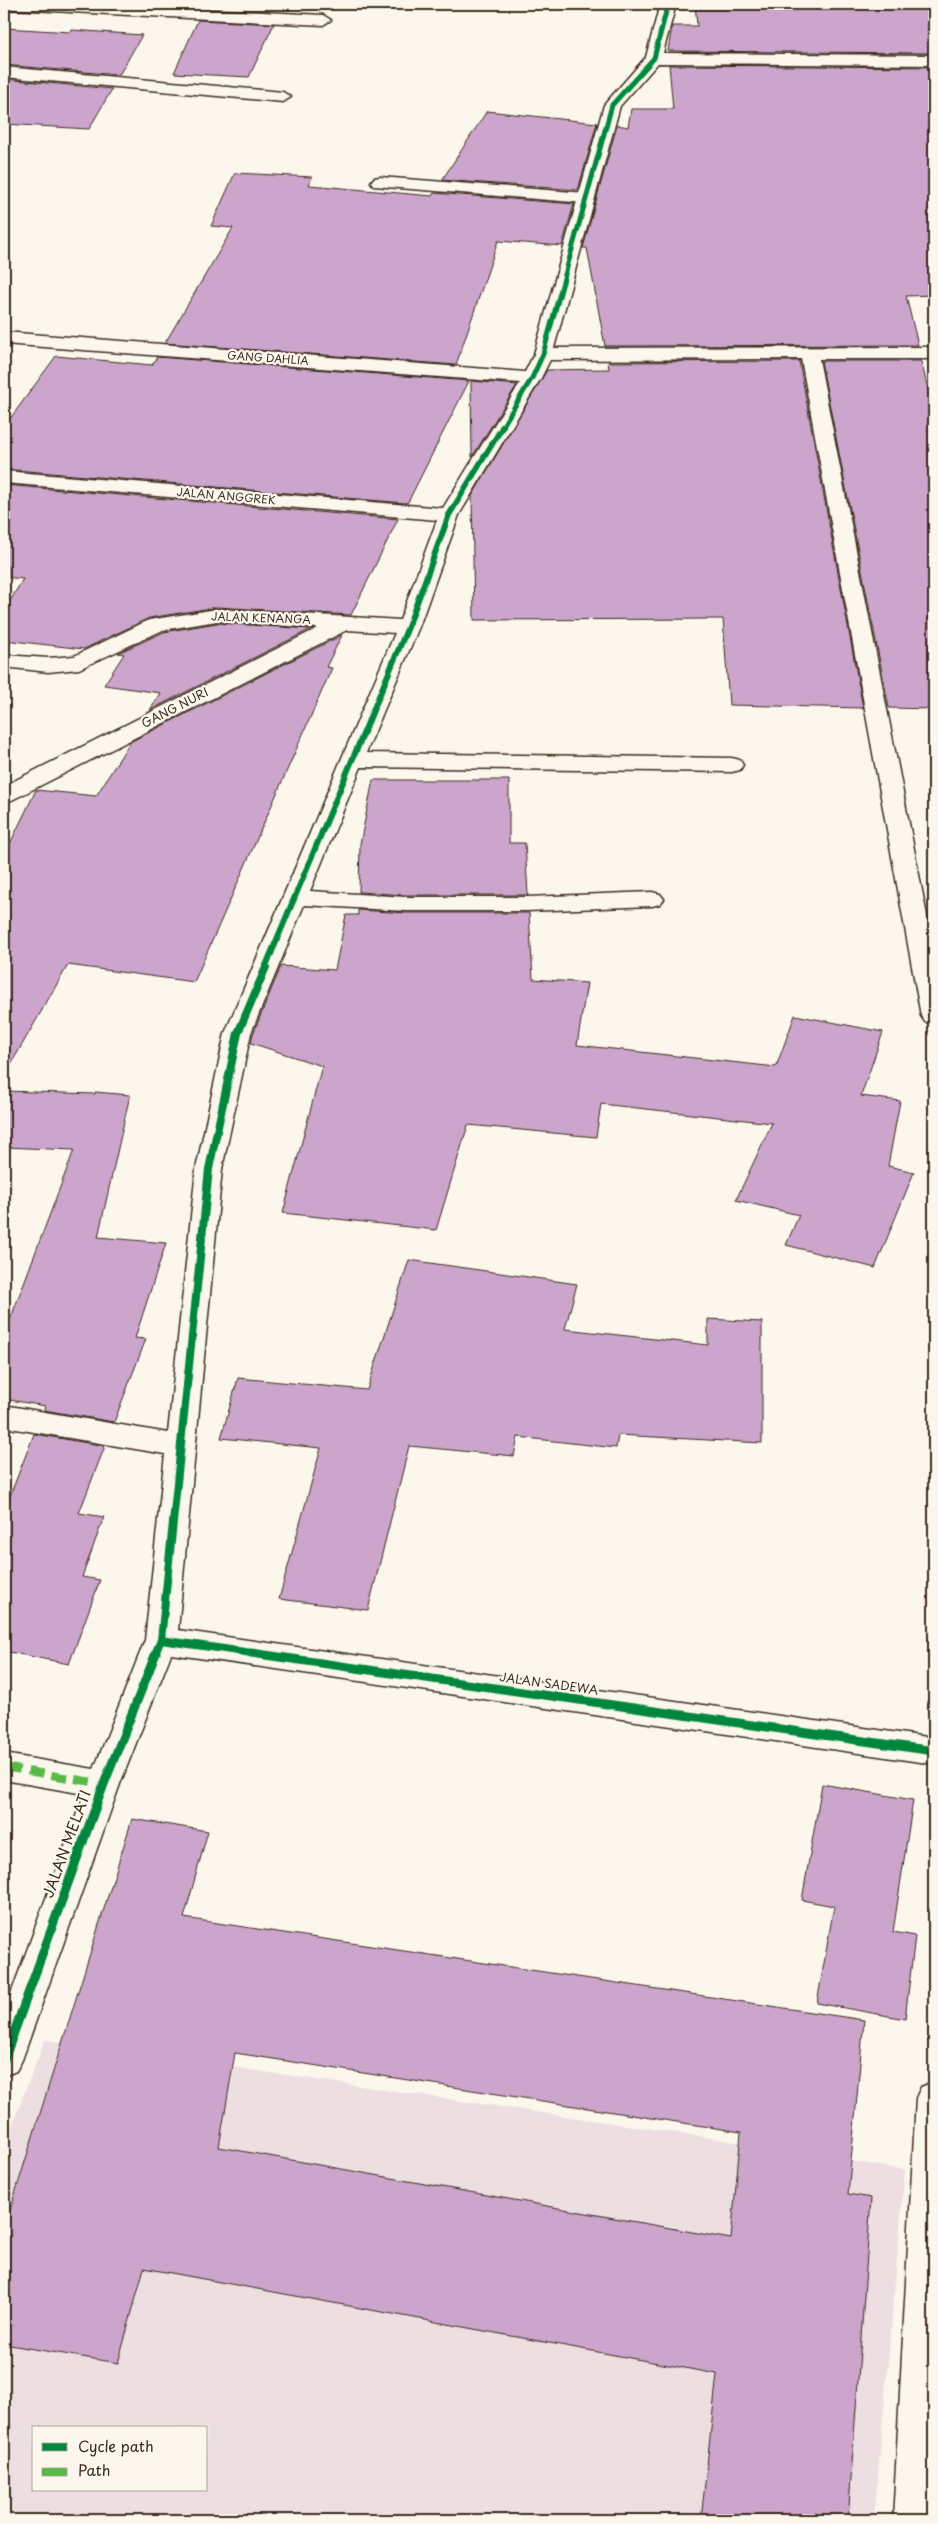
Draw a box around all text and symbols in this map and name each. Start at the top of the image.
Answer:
street label: GANG DAHLIA [227,346,309,369]
street label: JALAN ANGGREK [176,483,277,508]
street label: JALAN KENANGA [211,607,312,628]
street label: GANG NURI [138,682,211,732]
street label: JALAN SADEWA [499,1667,600,1699]
street label: JALAN MELATI [35,1786,96,1901]
legend [32,2426,208,2492]
text: Cycle path [78,2434,154,2457]
text: Path [78,2458,110,2481]

